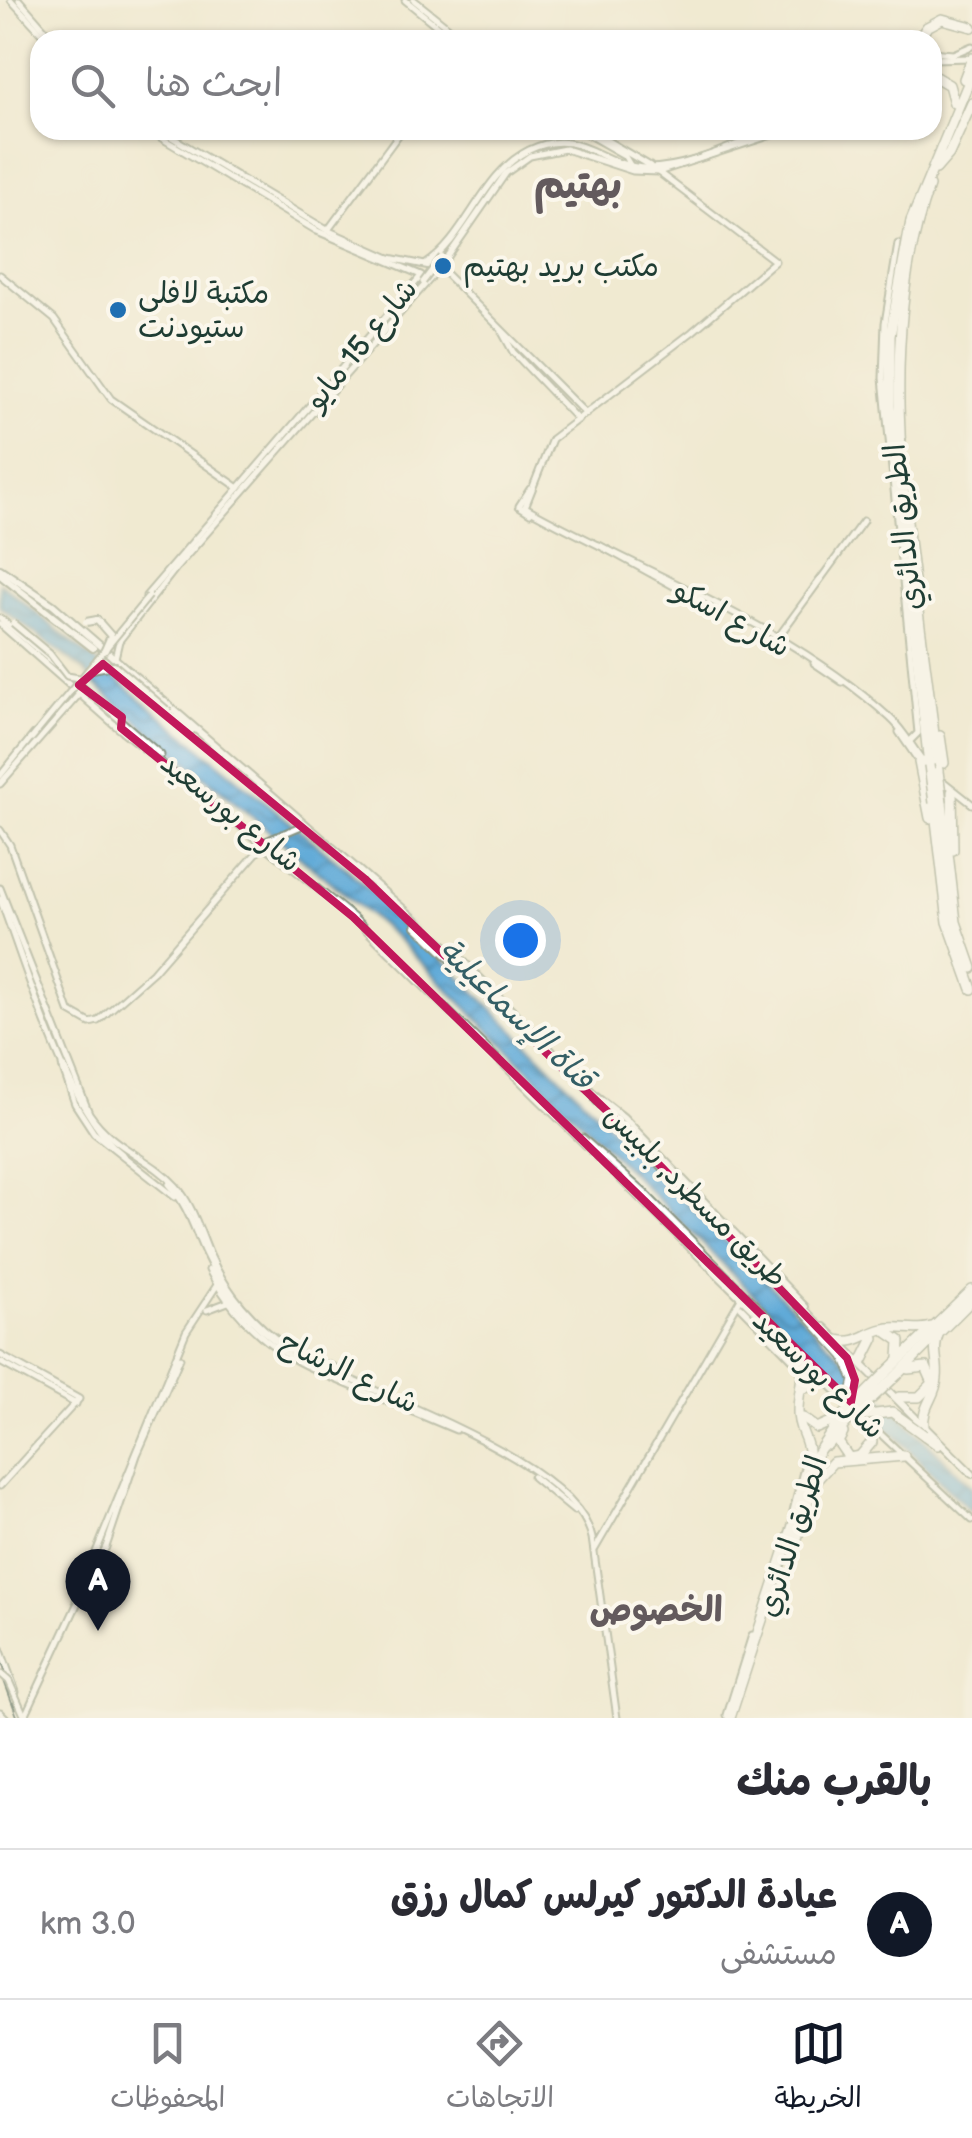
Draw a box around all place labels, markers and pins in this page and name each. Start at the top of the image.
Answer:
place label: مكتب بريد بهتيم [463,249,659,288]
marker: مكتب بريد بهتيم [432,255,454,277]
place label: مكتبة لافلى ستيودنت [138,276,269,346]
marker: مكتبة لافلى ستيودنت [107,299,129,321]
pin: A [66,1548,130,1631]

